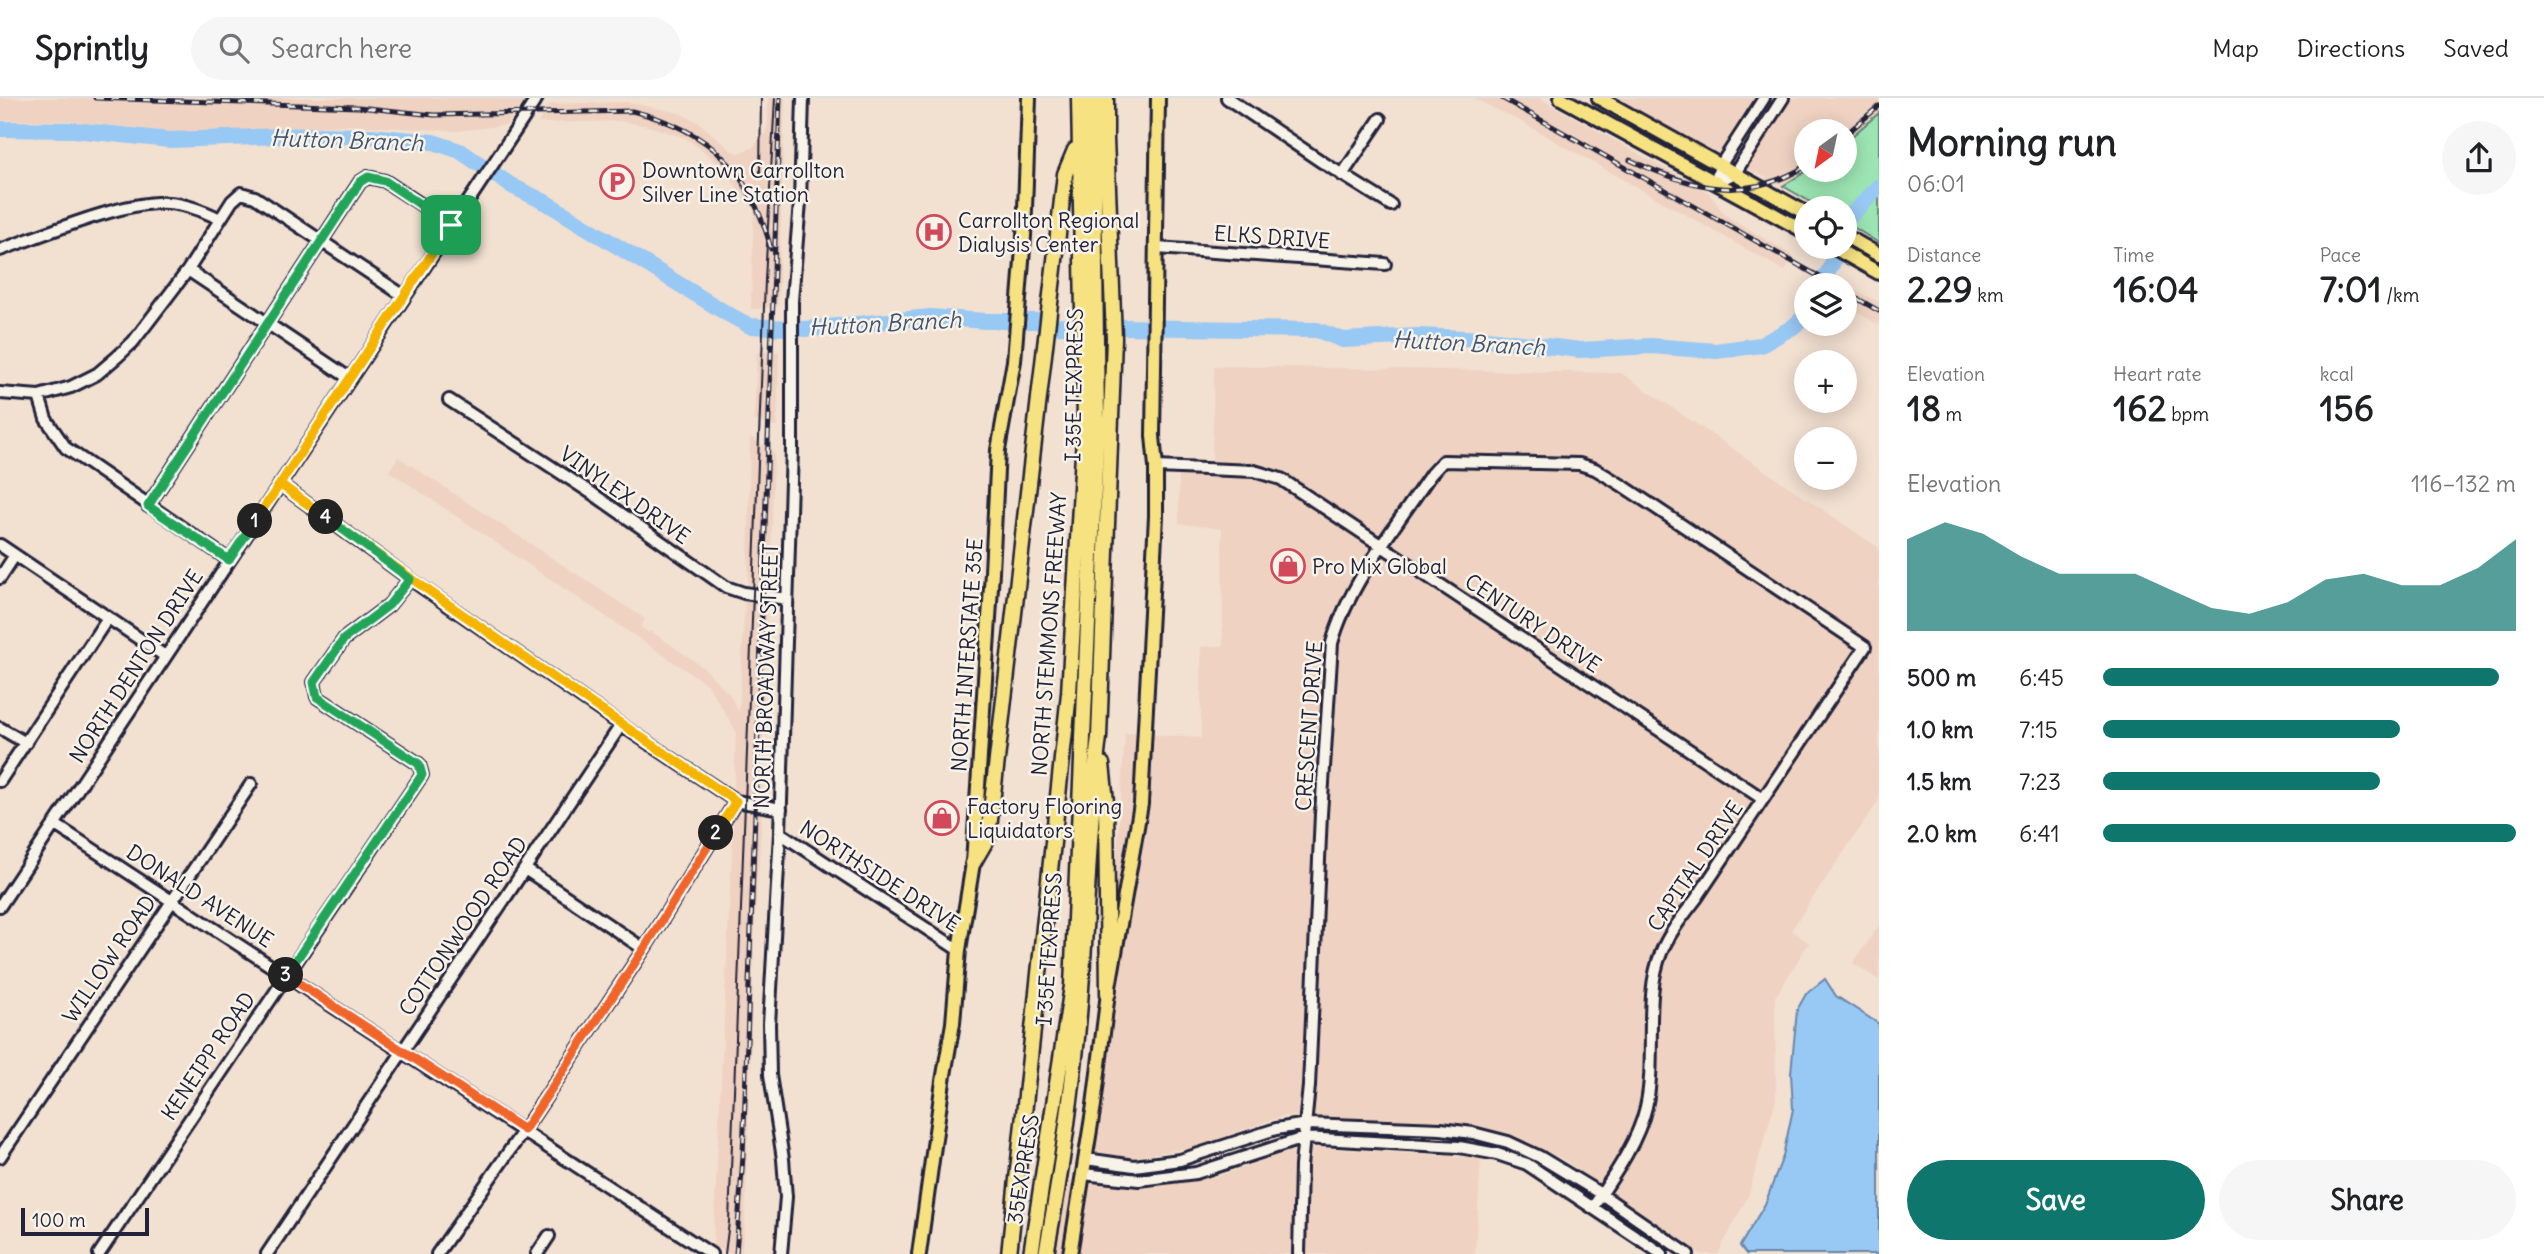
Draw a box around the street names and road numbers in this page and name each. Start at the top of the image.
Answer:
street label: ELKS DRIVE [1213,219,1331,255]
street label: I 35E TEXPRESS [1059,308,1089,462]
street label: VINYLEX DRIVE [555,440,695,550]
street label: NORTH STEMMONS FREEWAY [1026,491,1072,777]
street label: NORTH INTERSTATE 35E [945,537,989,773]
street label: NORTH BROADWAY STREET [748,543,784,809]
street label: NORTH DENTON DRIVE [63,564,209,768]
street label: CENTURY DRIVE [1460,567,1606,679]
street label: CRESCENT DRIVE [1290,640,1328,812]
street label: CAPITAL DRIVE [1641,796,1749,936]
street label: NORTHSIDE DRIVE [795,814,965,938]
street label: COTTONWOOD ROAD [393,831,533,1021]
street label: DONALD AVENUE [121,838,279,954]
street label: I 35E TEXPRESS [1030,871,1068,1027]
street label: WILLOW ROAD [56,890,162,1028]
street label: KENEIPP ROAD [155,987,261,1125]
street label: 35EXPRESS [1001,1112,1045,1226]

